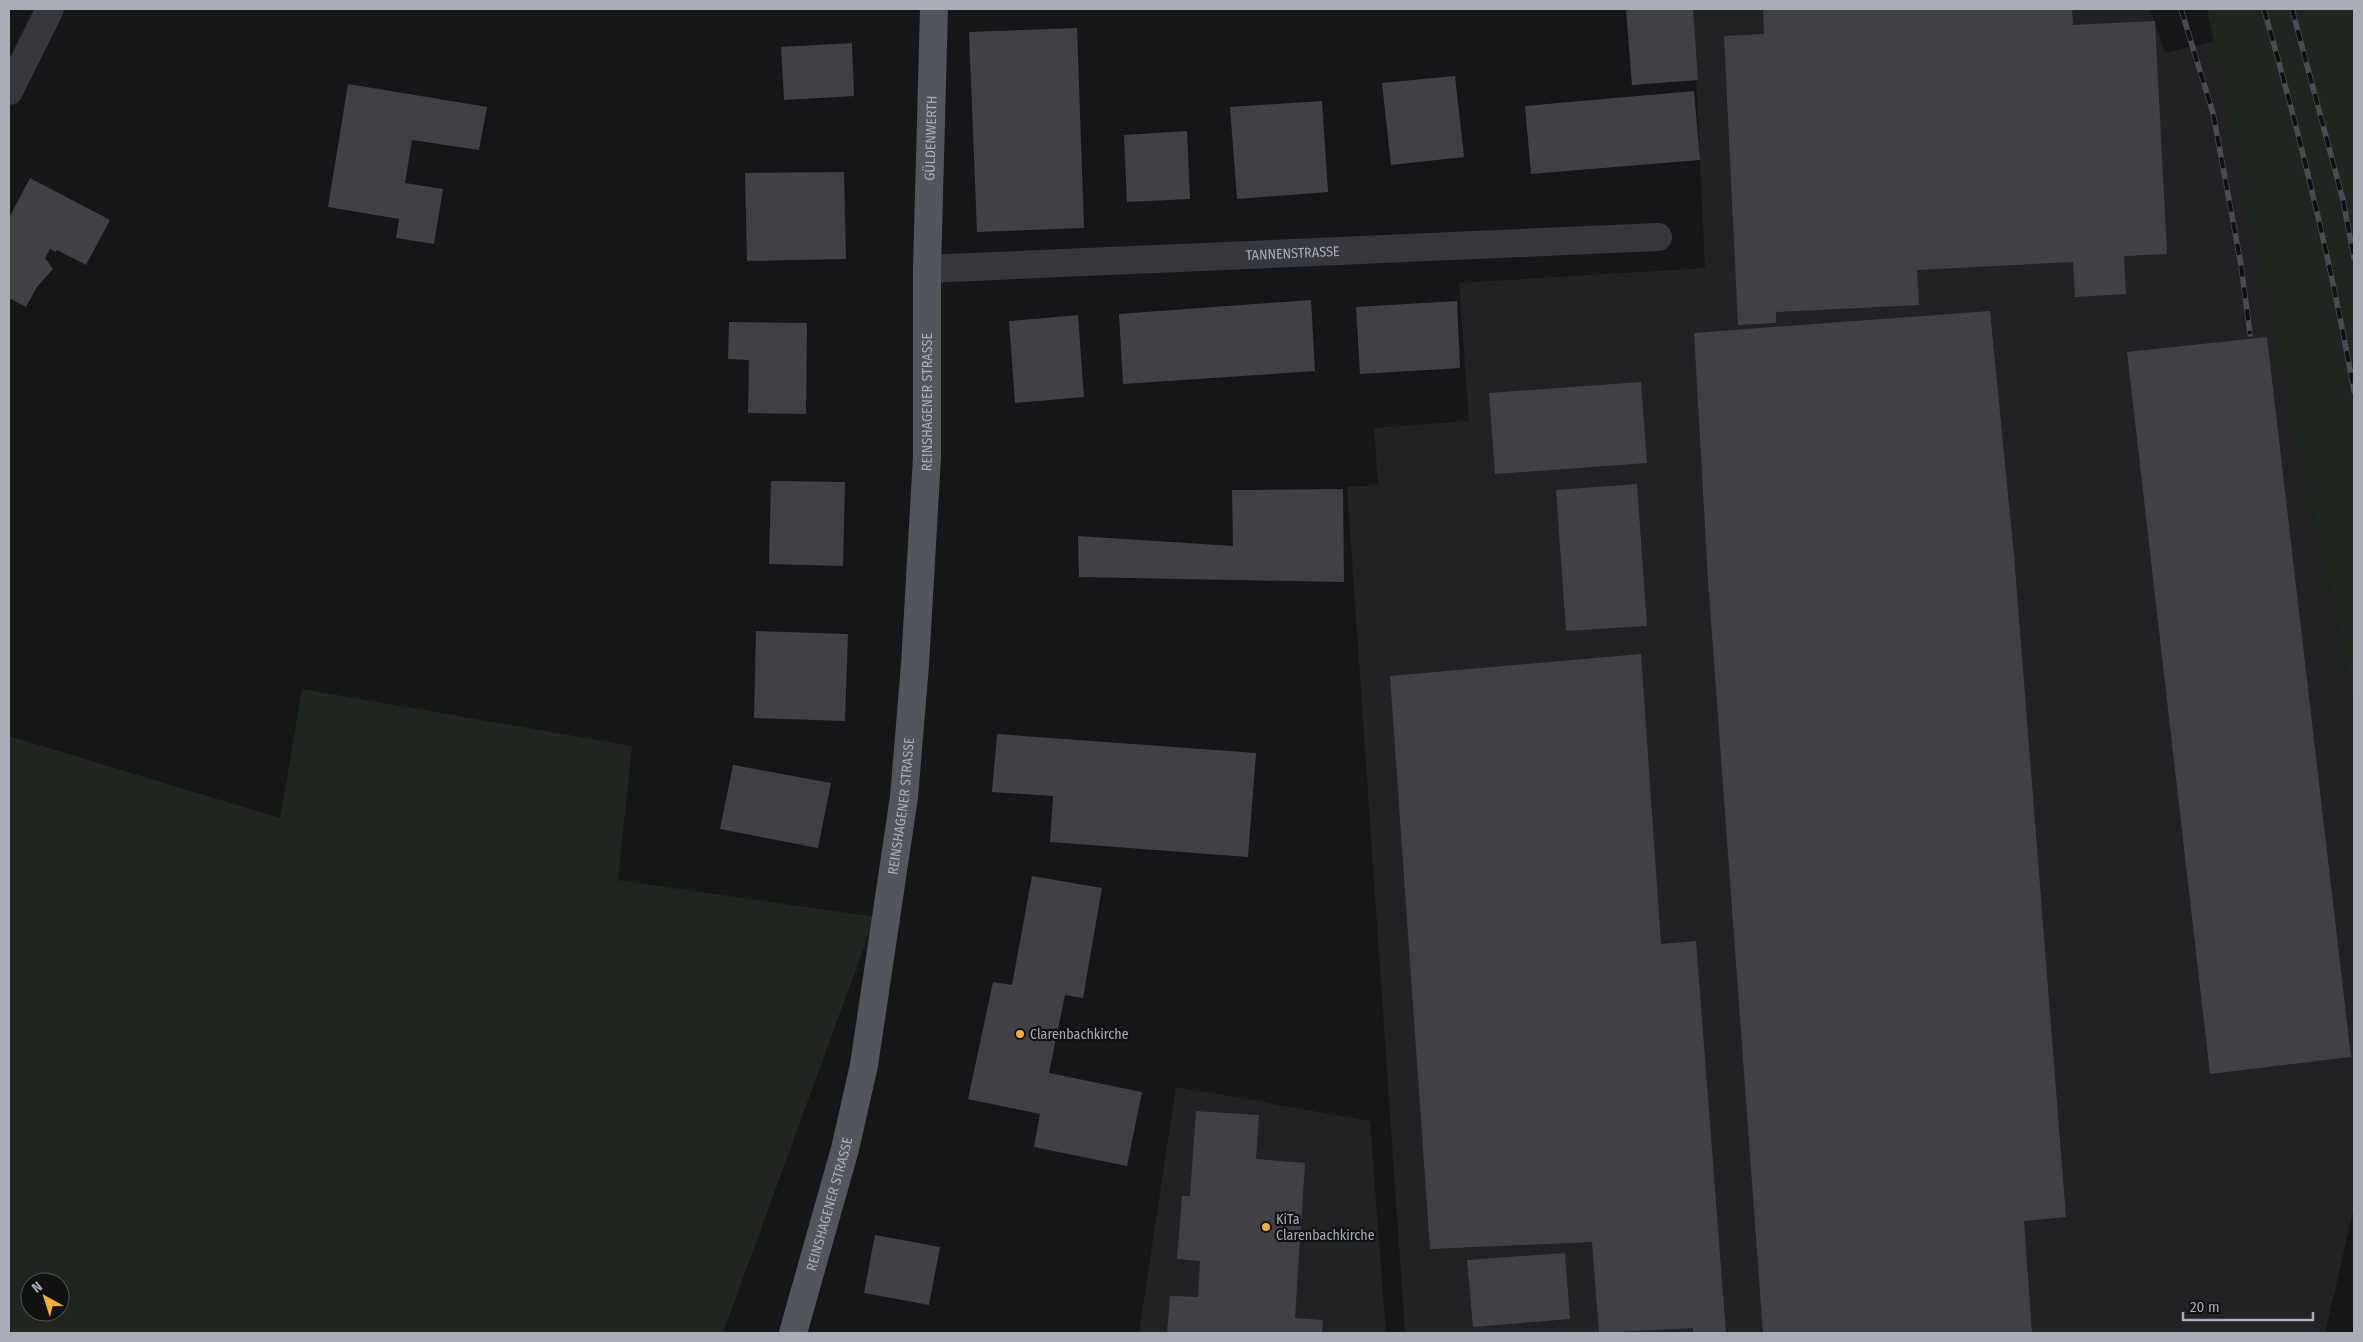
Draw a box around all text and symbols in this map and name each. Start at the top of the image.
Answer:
street label: GÜLDENWERTH [921,95,941,181]
street label: TANNENSTRASSE [1245,243,1340,264]
street label: REINSHAGENER STRASSE [918,333,936,472]
street label: REINSHAGENER STRASSE [885,736,918,876]
place label: Clarenbachkirche [1030,1026,1129,1043]
marker: Clarenbachkirche [1014,1028,1026,1040]
street label: REINSHAGENER STRASSE [803,1135,856,1273]
place label: KiTa Clarenbachkirche [1276,1211,1375,1244]
marker: KiTa Clarenbachkirche [1260,1221,1272,1233]
north arrow [20,1272,70,1322]
text: N [29,1278,46,1297]
scale bar [2183,1290,2313,1322]
text: 20 m [2190,1298,2220,1316]

